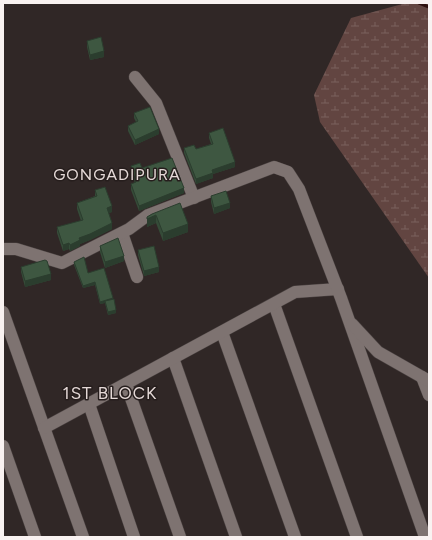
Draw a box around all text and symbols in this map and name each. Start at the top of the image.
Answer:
district label: GONGADIPURA [53,165,181,184]
district label: 1ST BLOCK [63,383,157,403]

